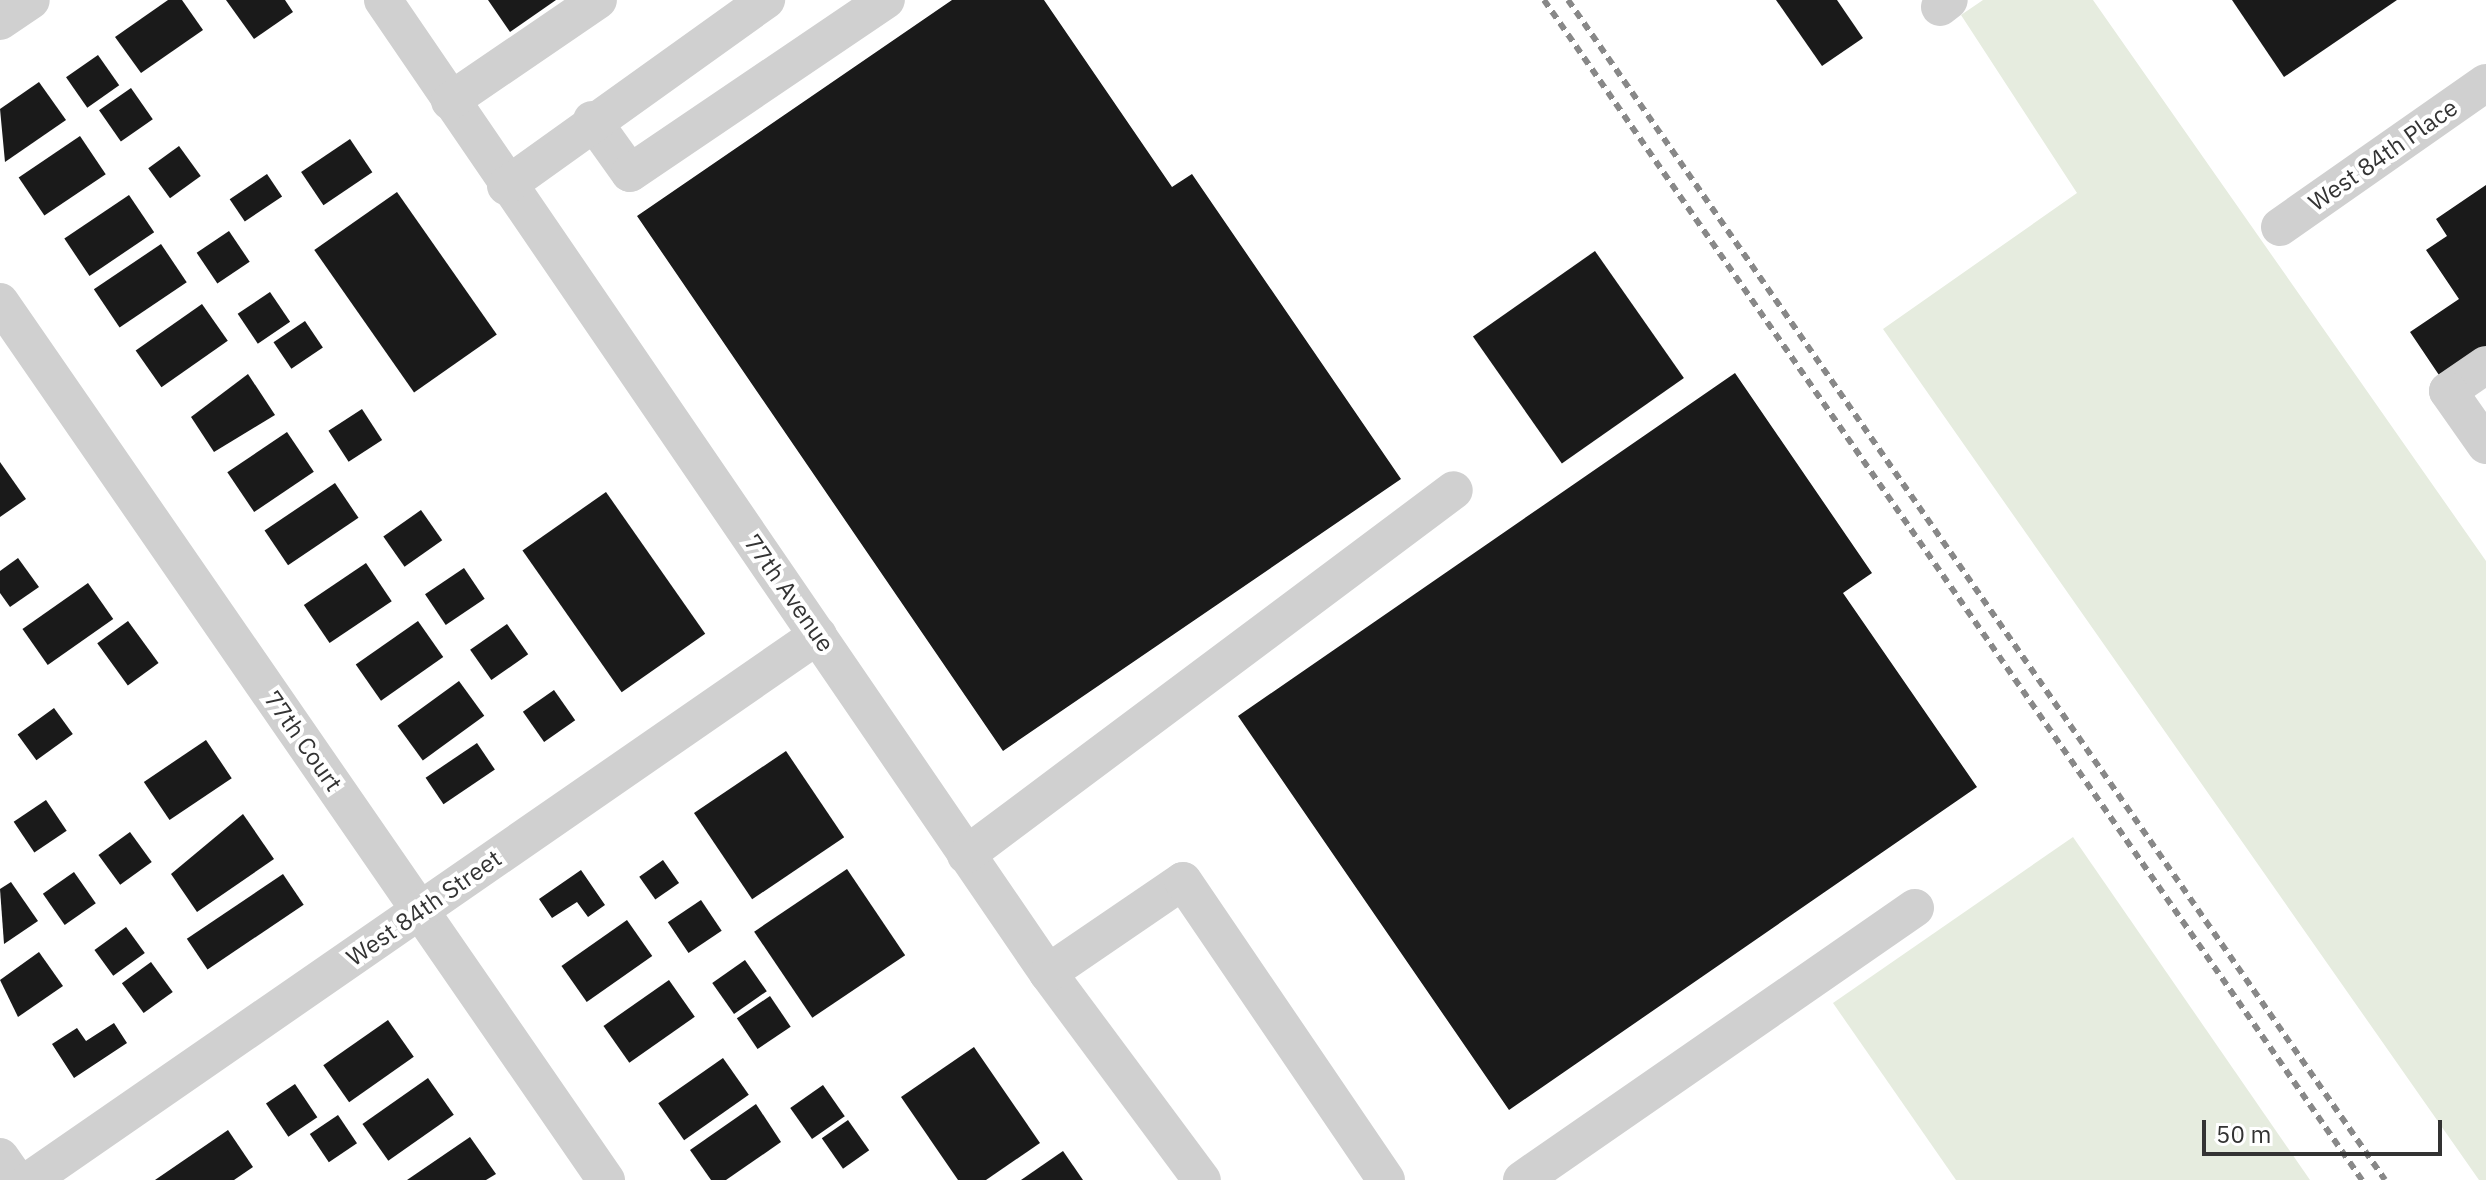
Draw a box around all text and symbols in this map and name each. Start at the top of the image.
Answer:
street label: West 84th Place [2303,93,2463,217]
street label: 77th Avenue [738,529,840,657]
street label: 77th Court [258,685,348,797]
street label: West 84th Street [341,844,507,972]
scale bar [2206,1104,2446,1154]
text: 50 m [2216,1118,2271,1150]

